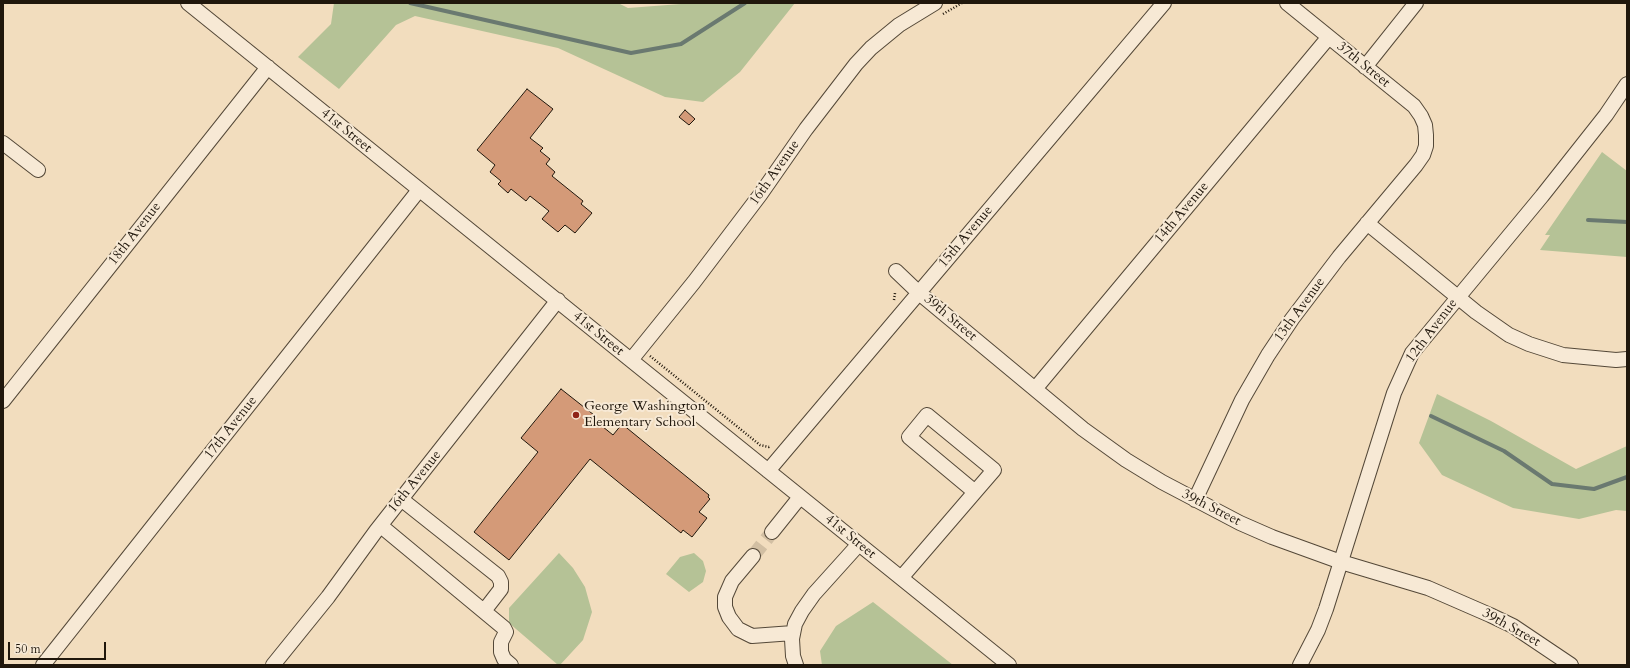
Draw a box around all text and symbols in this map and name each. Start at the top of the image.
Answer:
street label: 37th Street [1333,38,1393,92]
street label: 41st Street [317,105,375,157]
street label: 16th Avenue [746,137,804,209]
street label: 14th Avenue [1151,179,1213,247]
street label: 18th Avenue [105,199,165,269]
street label: 15th Avenue [935,203,997,271]
street label: 13th Avenue [1271,274,1329,346]
street label: 39th Street [920,291,980,345]
street label: 12th Avenue [1403,296,1461,366]
street label: 41st Street [569,308,627,360]
street label: 17th Avenue [201,393,261,463]
place label: George Washington Elementary School [584,399,706,432]
marker: George Washington Elementary School [571,410,581,420]
street label: 16th Avenue [385,447,445,517]
street label: 39th Street [1179,486,1243,530]
street label: 41st Street [821,511,879,563]
street label: 39th Street [1479,605,1543,651]
scale bar [10,634,108,660]
text: 50 m [15,641,41,657]

